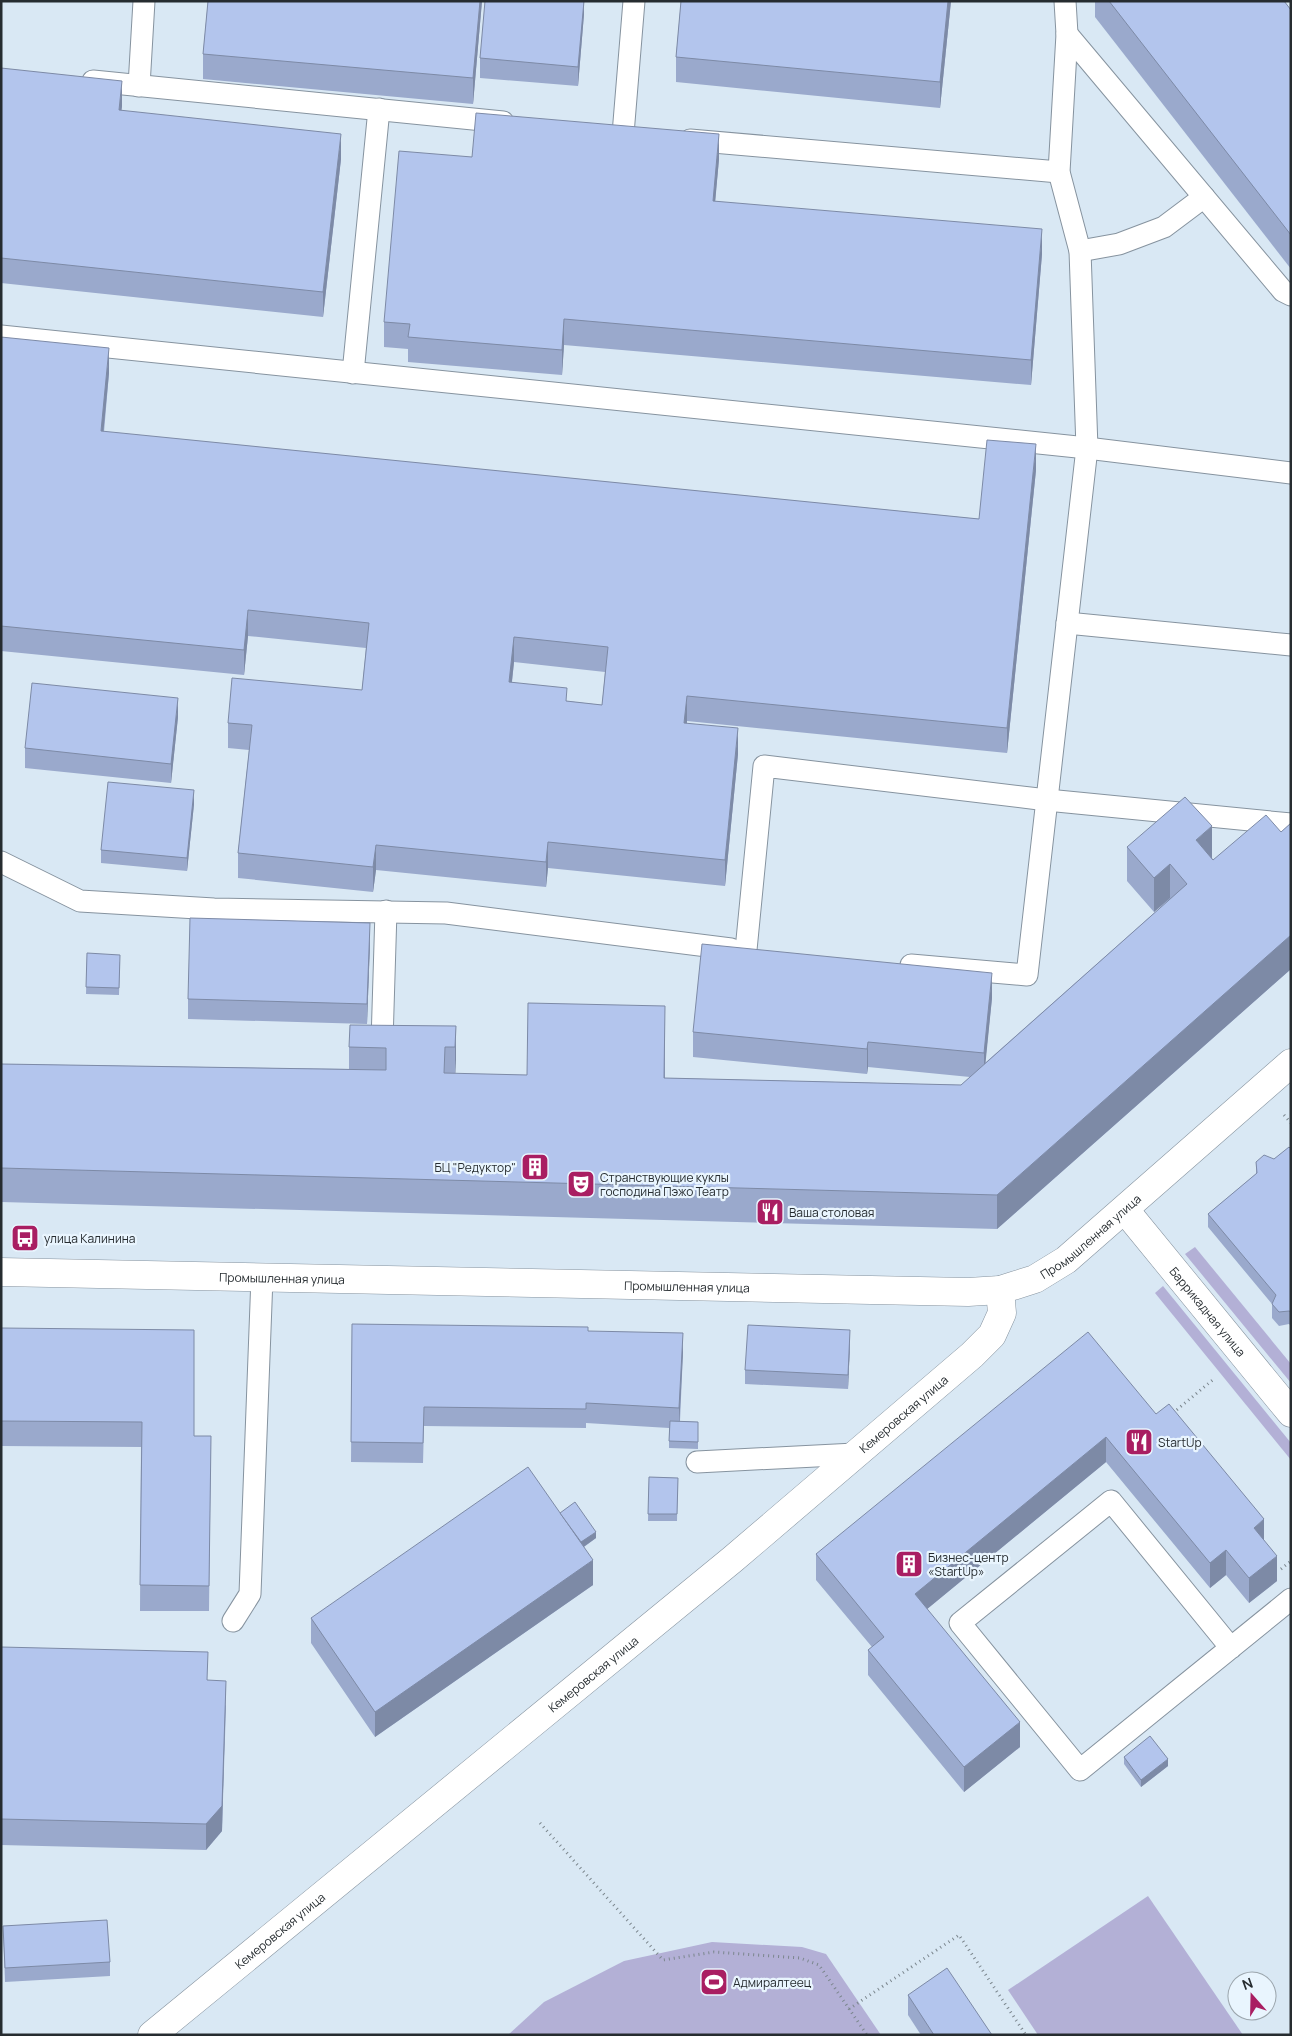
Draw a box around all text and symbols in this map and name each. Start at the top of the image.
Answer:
building icon: БЦ "Редуктор" [520,1152,550,1182]
place label: БЦ "Редуктор" [434,1159,516,1176]
theatre icon: Странствующие куклы господина Пэжо Театр [566,1169,596,1199]
place label: Странствующие куклы господина Пэжо Театр [600,1169,729,1200]
street label: Промышленная улица [1037,1190,1144,1283]
restaurant icon: Ваша столовая [755,1197,785,1227]
place label: Ваша столовая [789,1204,874,1221]
bus stop icon: улица Калинина [10,1223,40,1253]
place label: улица Калинина [44,1230,136,1247]
street label: Баррикадная улица [1166,1263,1250,1360]
street label: Промышленная улица [219,1268,345,1288]
street label: Промышленная улица [624,1276,750,1296]
street label: Кемеровская улица [855,1371,951,1456]
restaurant icon: StartUp [1124,1427,1154,1457]
place label: StartUp [1158,1434,1202,1451]
building icon: Бизнес-центр «StartUp» [894,1549,924,1579]
place label: Бизнес-центр «StartUp» [928,1549,1009,1580]
street label: Кемеровская улица [544,1632,642,1716]
street label: Кемеровская улица [231,1888,328,1972]
sports icon: Адмиралтеец [699,1967,729,1997]
north arrow [1227,1971,1277,2021]
text: N [1239,1973,1255,1994]
place label: Адмиралтеец [733,1974,812,1991]

